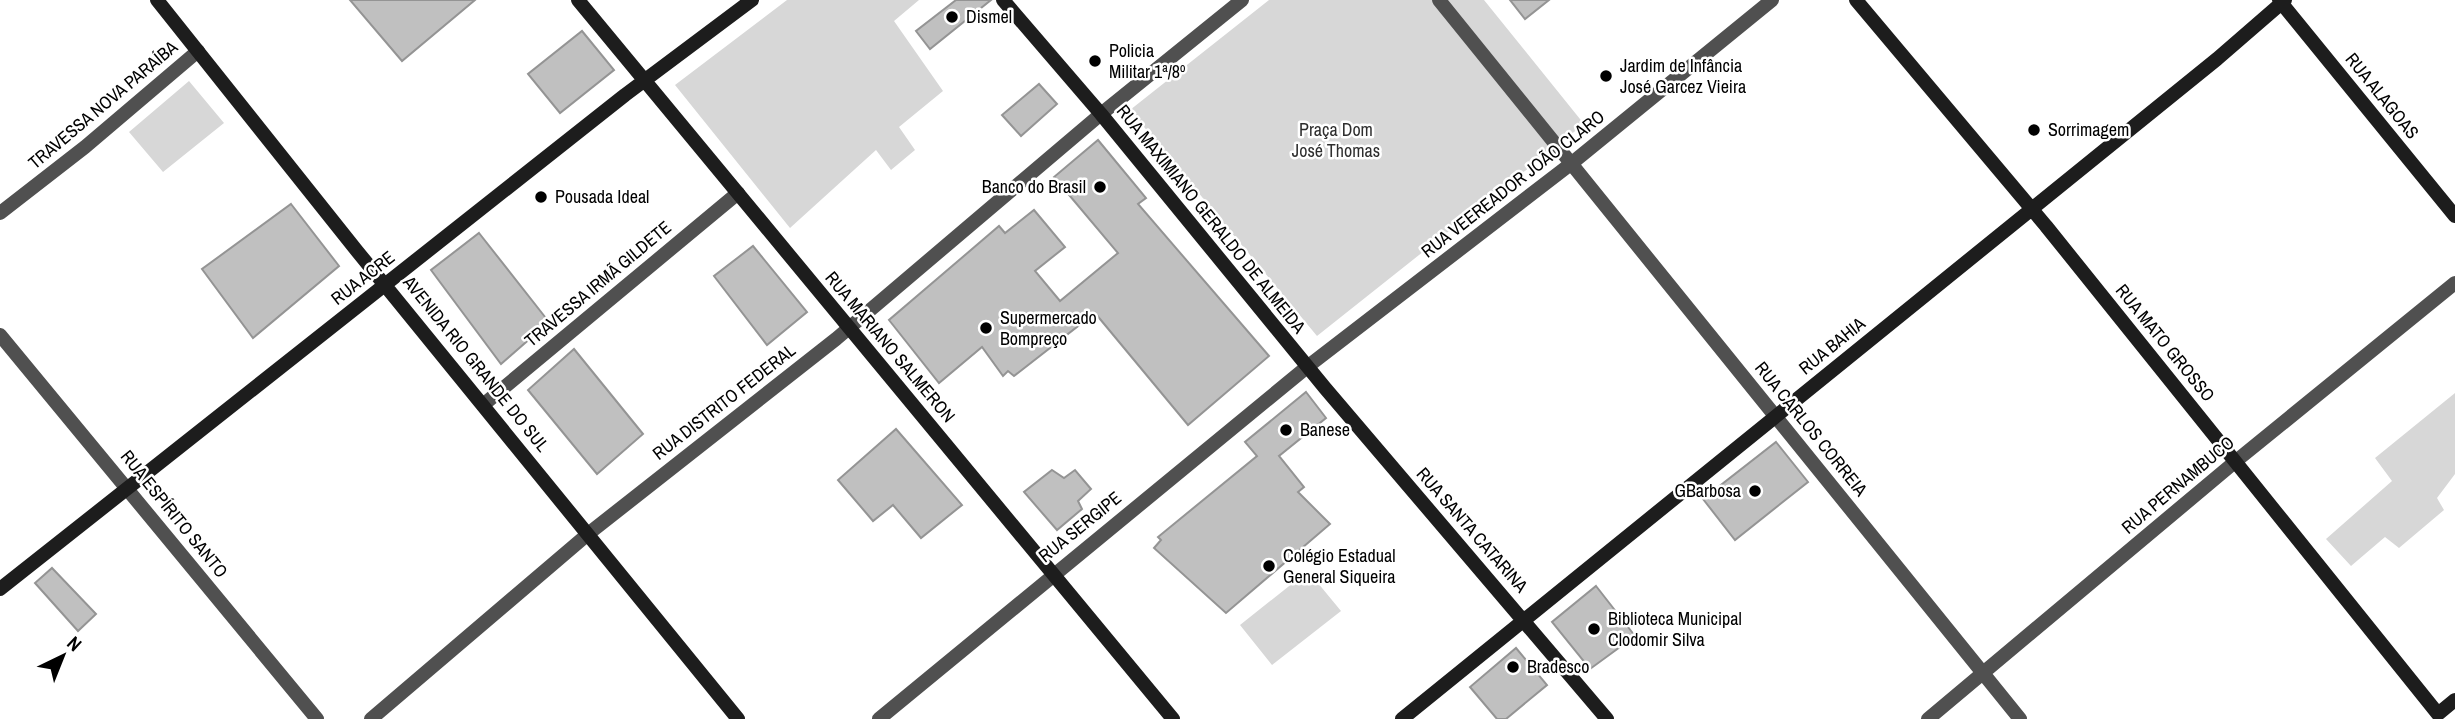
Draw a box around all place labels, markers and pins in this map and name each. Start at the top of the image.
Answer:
place label: Dismel [966,4,1012,29]
marker: Dismel [944,9,960,25]
place label: Policia Militar 1ª/8º [1109,38,1185,84]
marker: Policia Militar 1ª/8º [1087,53,1103,69]
place label: Jardim de Infância José Garcez Vieira [1620,53,1746,99]
marker: Jardim de Infância José Garcez Vieira [1598,68,1614,84]
place label: Sorrimagem [2048,117,2129,142]
marker: Sorrimagem [2026,122,2042,138]
place label: Banco do Brasil [982,174,1086,199]
marker: Banco do Brasil [1092,179,1108,195]
place label: Pousada Ideal [555,184,649,209]
marker: Pousada Ideal [533,189,549,205]
place label: Supermercado Bompreço [1000,305,1097,351]
marker: Supermercado Bompreço [978,320,994,336]
place label: Banese [1300,417,1350,442]
marker: Banese [1278,422,1294,438]
place label: GBarbosa [1675,478,1741,503]
marker: GBarbosa [1747,483,1763,499]
place label: Colégio Estadual General Siqueira [1283,543,1395,589]
marker: Colégio Estadual General Siqueira [1261,558,1277,574]
place label: Biblioteca Municipal Clodomir Silva [1608,606,1742,652]
marker: Biblioteca Municipal Clodomir Silva [1586,621,1602,637]
place label: Bradesco [1527,654,1589,679]
marker: Bradesco [1505,659,1521,675]

